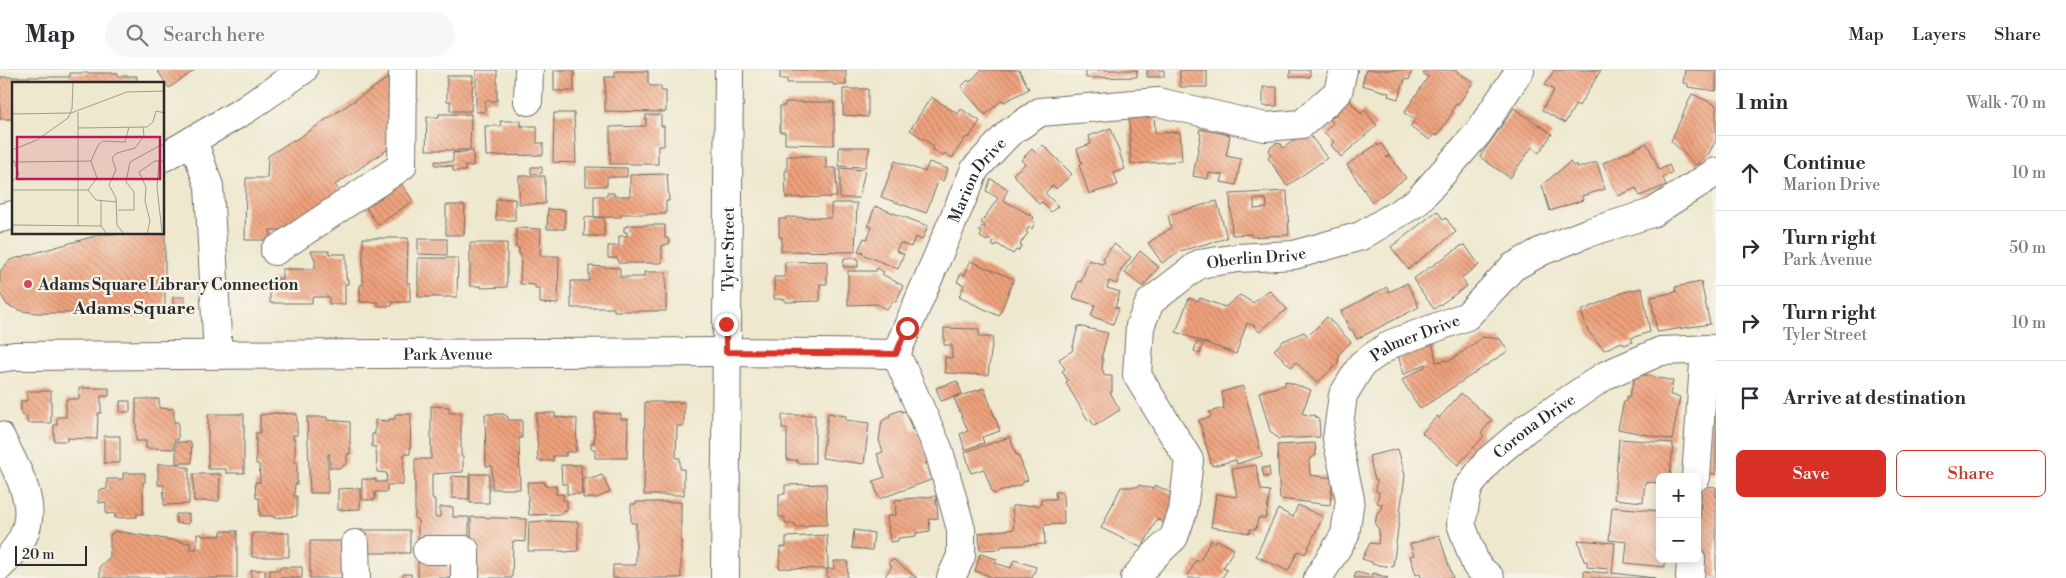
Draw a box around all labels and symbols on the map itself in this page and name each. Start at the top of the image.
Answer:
inset map [12,82,165,235]
street label: Marion Drive [944,134,1011,226]
street label: Tyler Street [718,206,739,291]
street label: Oberlin Drive [1205,243,1309,274]
place label: Adams Square Library Connection [37,275,299,295]
marker: Adams Square Library Connection [22,278,34,290]
district label: Adams Square [72,297,195,320]
street label: Palmer Drive [1367,310,1463,366]
route end [715,313,738,336]
route start [896,317,919,340]
street label: Park Avenue [403,344,493,365]
street label: Corona Drive [1489,390,1579,463]
scale bar [15,543,88,566]

